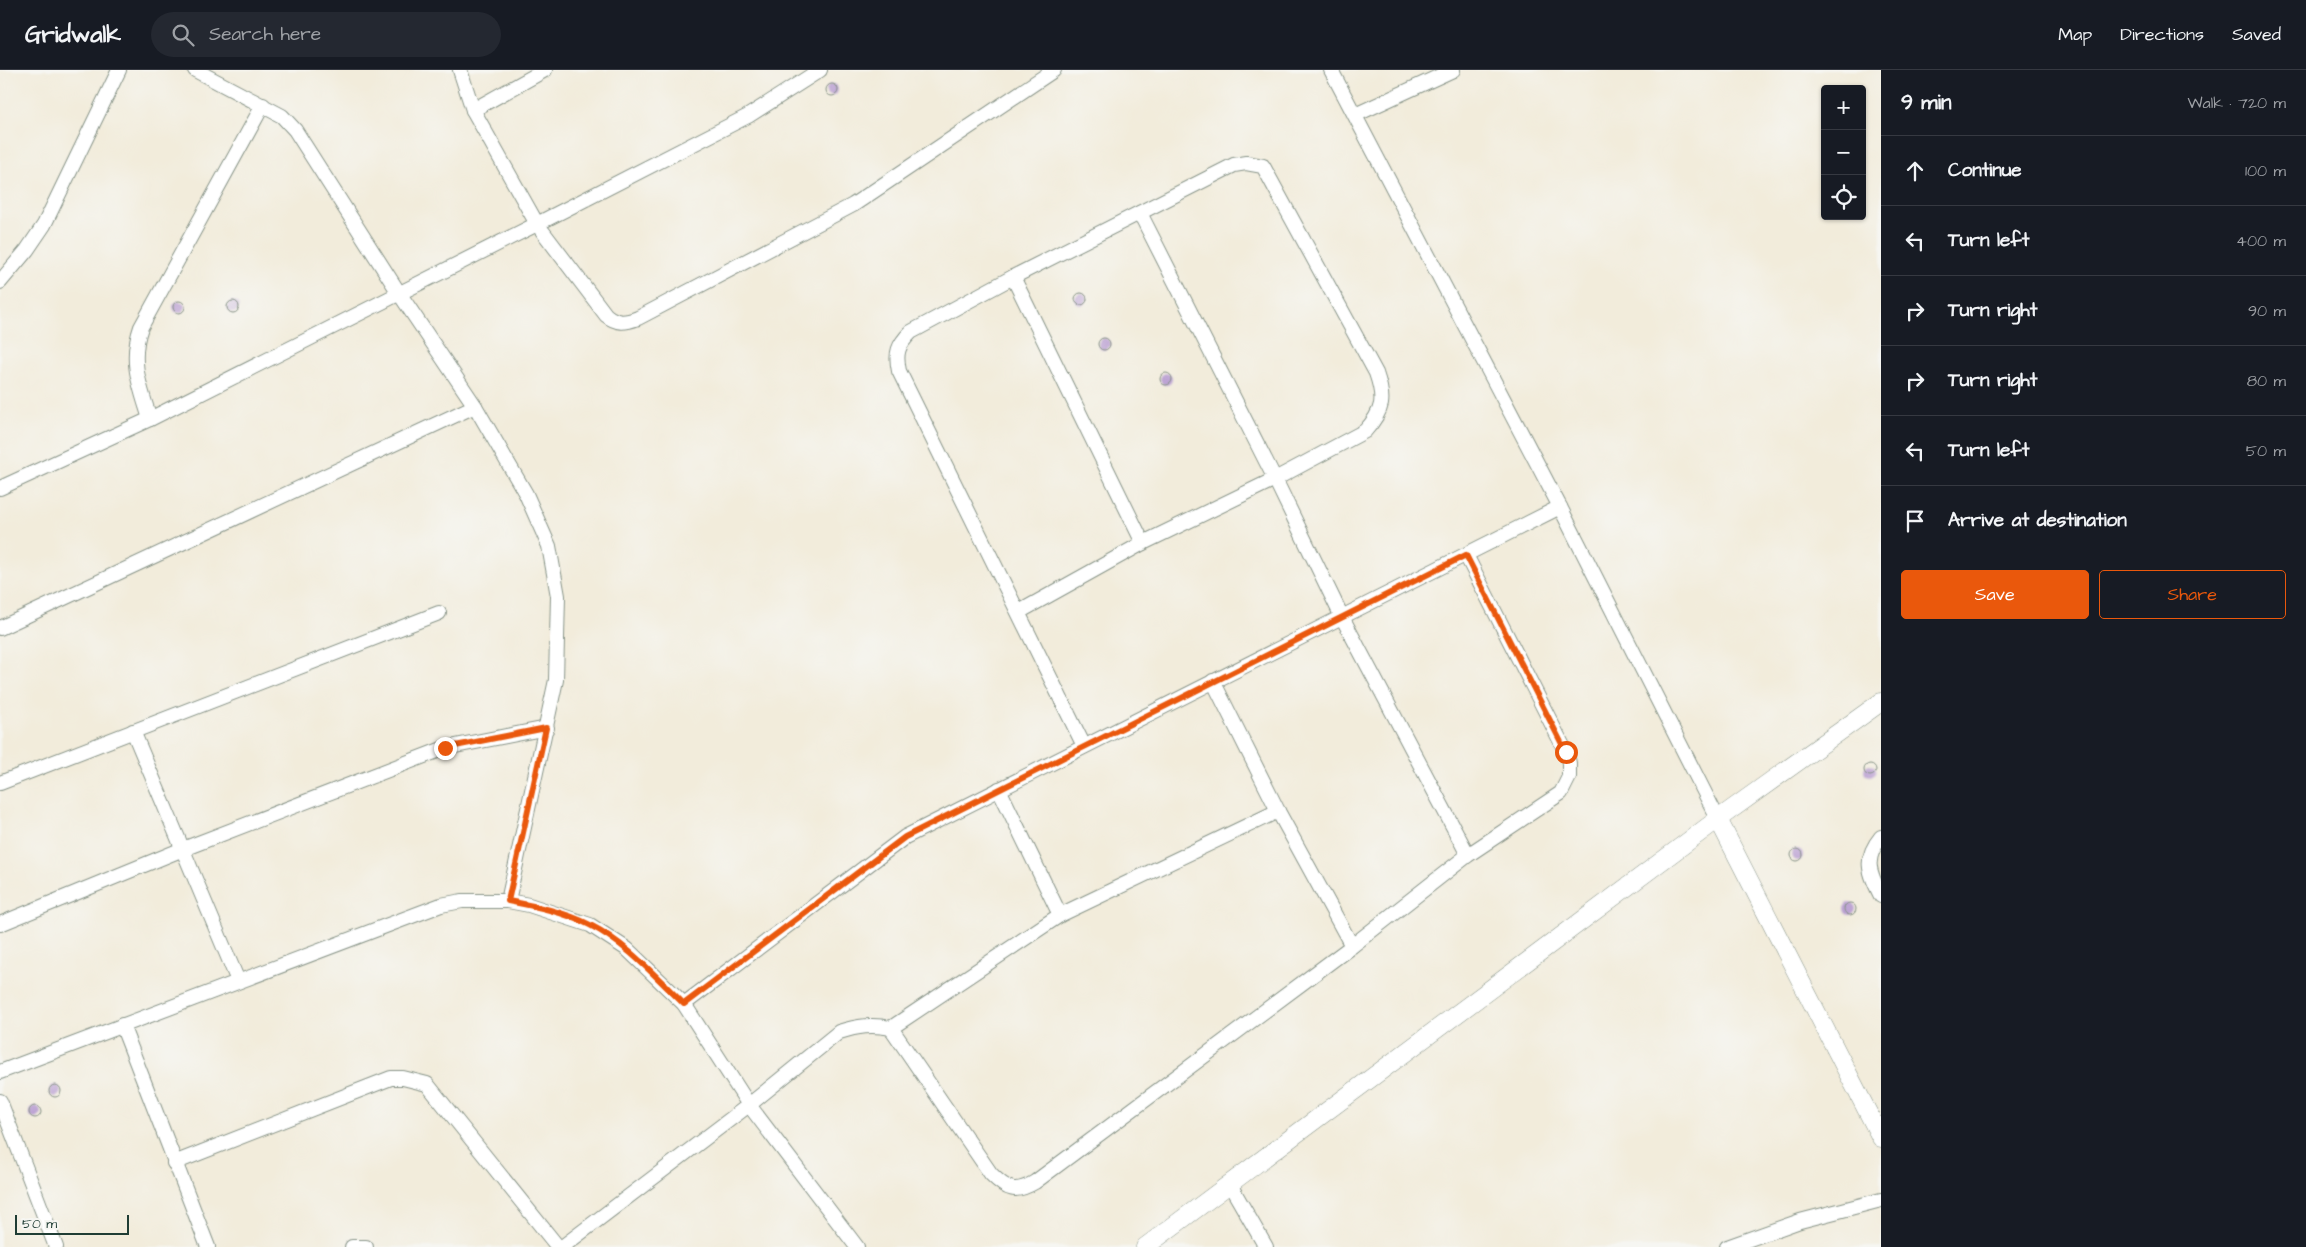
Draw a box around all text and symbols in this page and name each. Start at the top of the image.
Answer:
search box [151,12,501,57]
text: Gridwalk [25,18,121,52]
icon: search [169,21,197,49]
text: Search here [209,21,321,48]
text: Map [2058,22,2092,47]
text: Directions [2120,22,2204,47]
text: Saved [2232,22,2281,47]
map controls [1821,85,1866,220]
button: + [1821,85,1866,130]
text: 9 min [1901,88,1951,117]
text: Walk · 720 m [2187,92,2286,114]
button: − [1821,130,1866,175]
icon: ahead [1901,157,1929,185]
text: Continue [1948,157,2022,184]
text: 100 m [2245,160,2286,182]
button: locate [1821,175,1866,220]
icon: left [1901,227,1929,255]
text: Turn left [1948,227,2029,254]
text: 400 m [2236,230,2286,252]
icon: right [1901,297,1929,325]
text: Turn right [1948,297,2037,324]
text: 90 m [2248,300,2286,322]
icon: right [1901,367,1929,395]
text: Turn right [1948,367,2037,394]
text: 80 m [2247,370,2286,392]
icon: left [1901,437,1929,465]
text: Turn left [1948,437,2029,464]
text: 50 m [2246,440,2286,462]
icon: arrive [1901,507,1929,535]
text: Arrive at destination [1948,507,2127,534]
button: Save [1901,570,2089,619]
button: Share [2099,570,2286,619]
route end [434,737,457,760]
route start [1555,741,1578,764]
scale bar [15,1212,129,1235]
text: 50 m [22,1214,57,1234]

